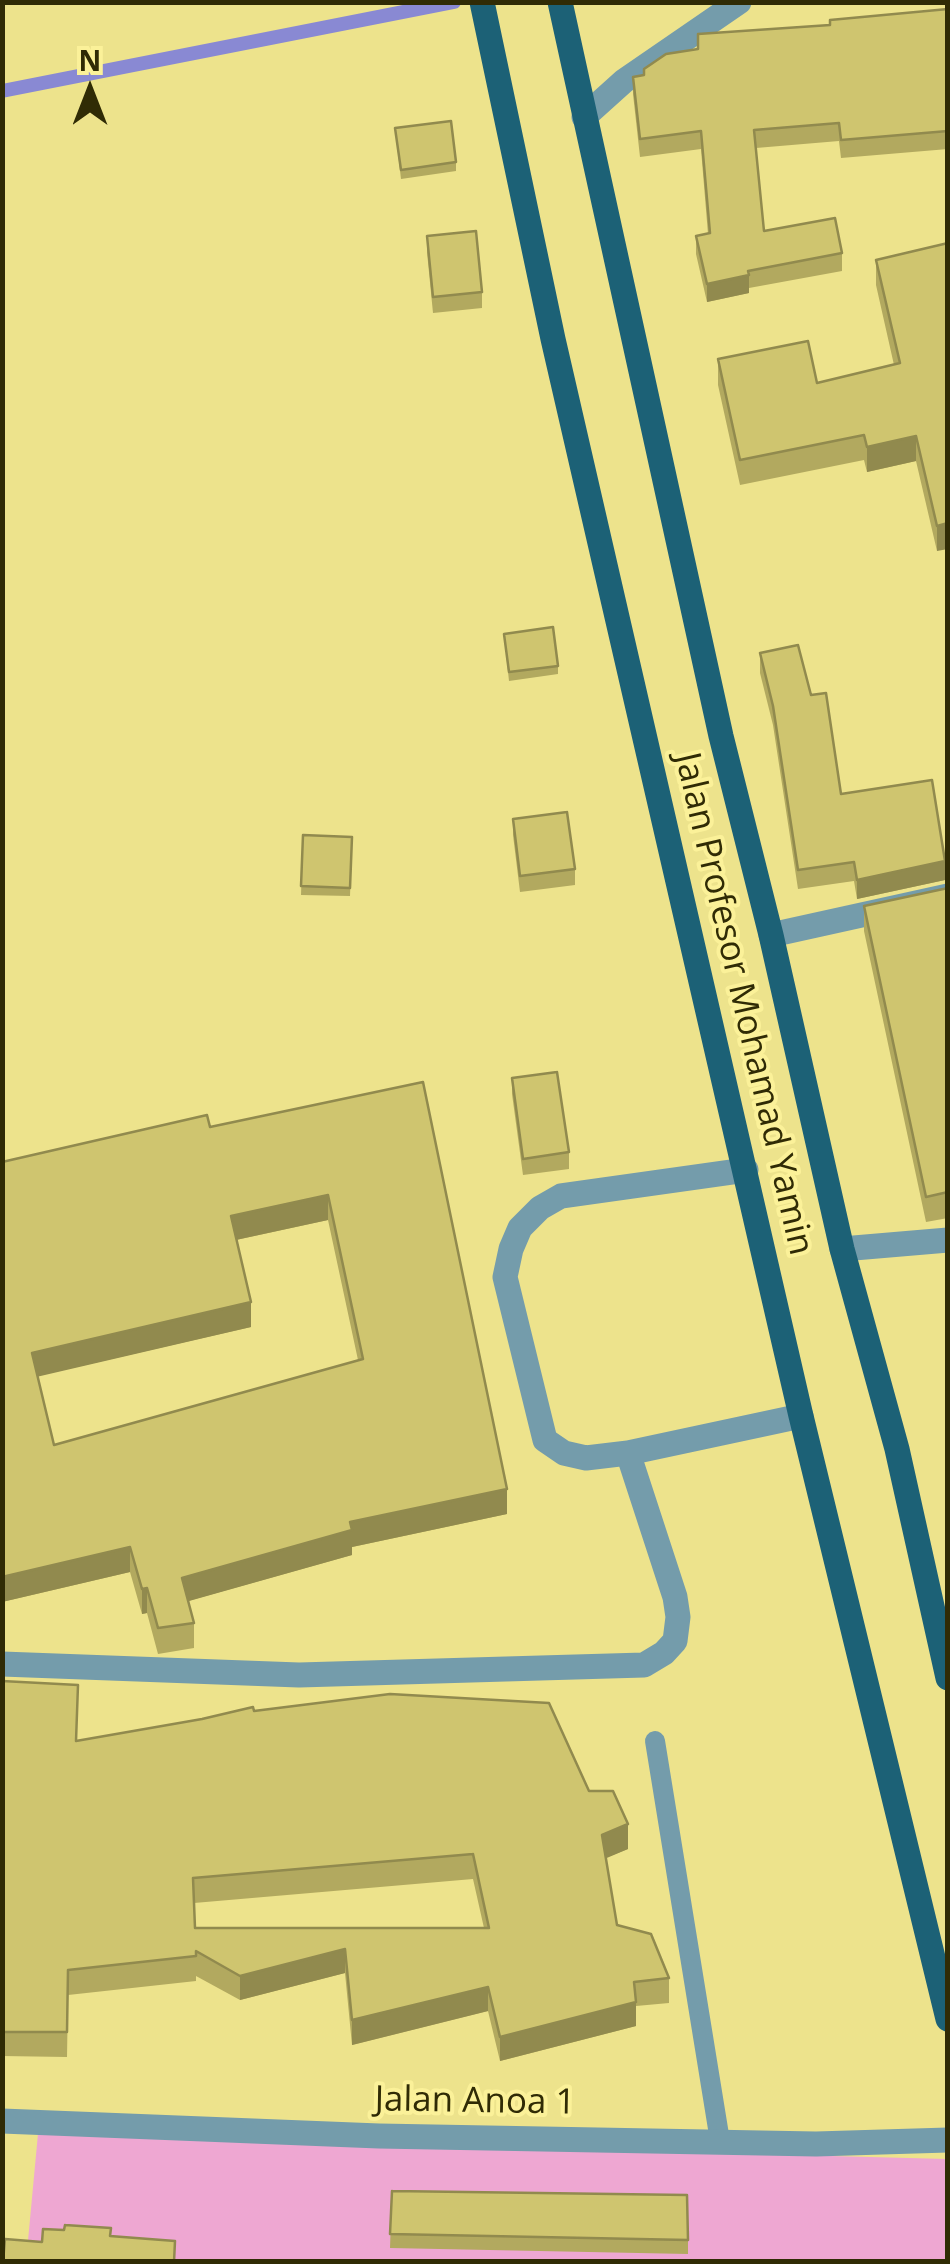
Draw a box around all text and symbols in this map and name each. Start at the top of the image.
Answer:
north arrow [40,40,140,140]
text: N [79,41,101,79]
street label: Jalan Profesor Mohamad Yamin [665,749,821,1259]
street label: Jalan Anoa 1 [374,2079,576,2125]

